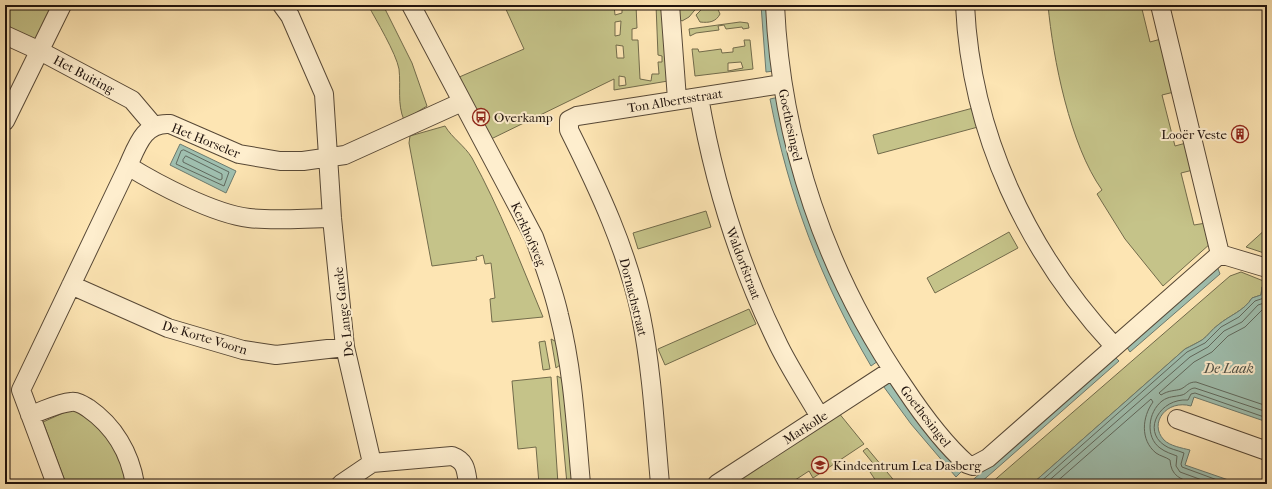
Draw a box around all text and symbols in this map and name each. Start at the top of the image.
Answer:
street label: Het Buiting [51,52,118,97]
street label: Ton Albertsstraat [626,86,724,115]
street label: Goethesingel [776,88,806,163]
bus stop icon: Overkamp [471,107,491,127]
place label: Overkamp [494,110,553,125]
street label: Het Horseler [169,120,243,161]
building icon: Looër Veste [1230,124,1250,144]
place label: Looër Veste [1161,127,1228,142]
street label: Kerkhofweg [508,200,550,270]
street label: Waldorfstraat [722,224,764,302]
street label: Dornachstraat [617,256,651,338]
street label: De Lange Garde [330,265,356,358]
street label: De Korte Voorn [160,317,250,358]
water label: De Laak [1203,360,1254,377]
street label: Goethesingel [897,383,954,450]
street label: Markolle [780,407,831,447]
school or university icon: Kindcentrum Lea Dasberg [810,455,830,475]
place label: Kindcentrum Lea Dasberg [833,458,982,473]

